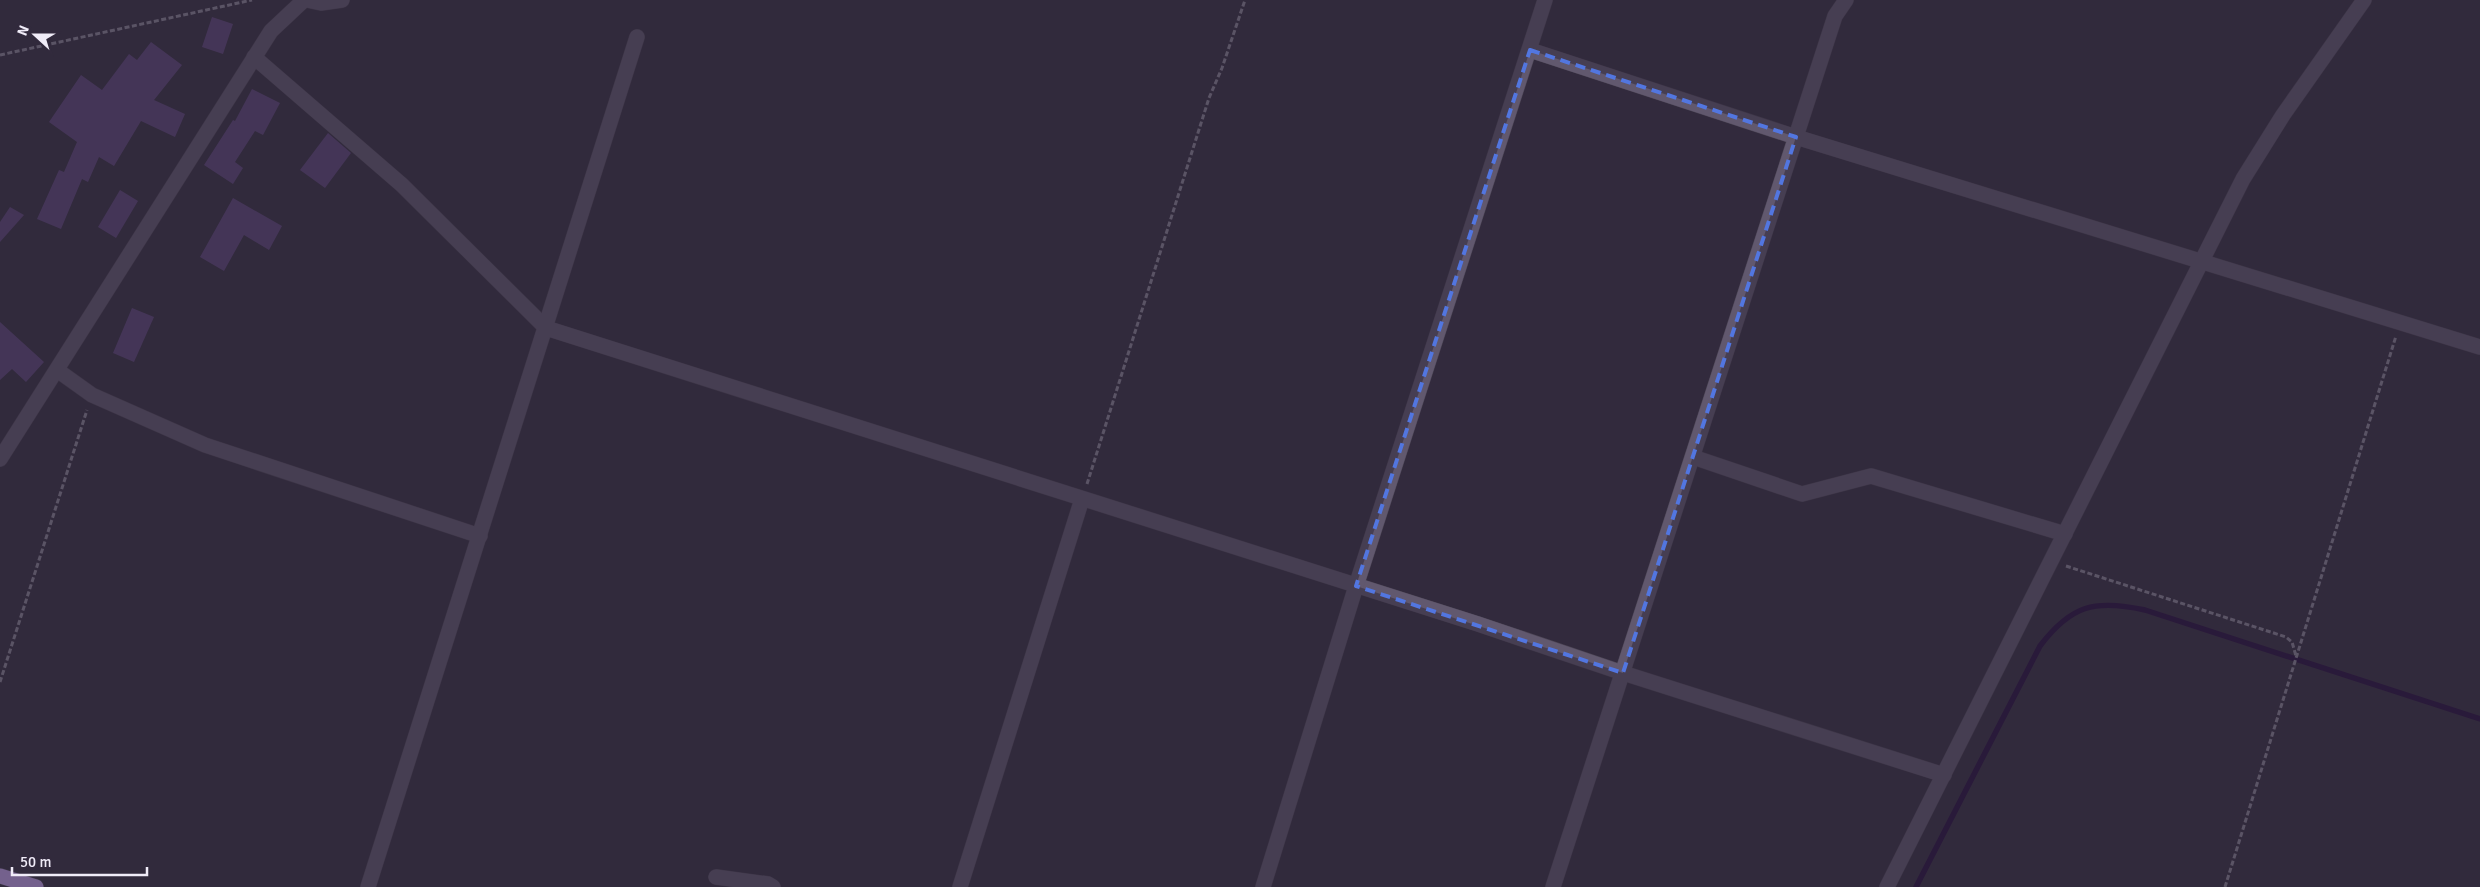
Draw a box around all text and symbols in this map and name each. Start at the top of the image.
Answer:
north arrow [10,10,60,60]
text: N [14,23,33,38]
scale bar [12,844,148,876]
text: 50 m [20,853,51,871]

